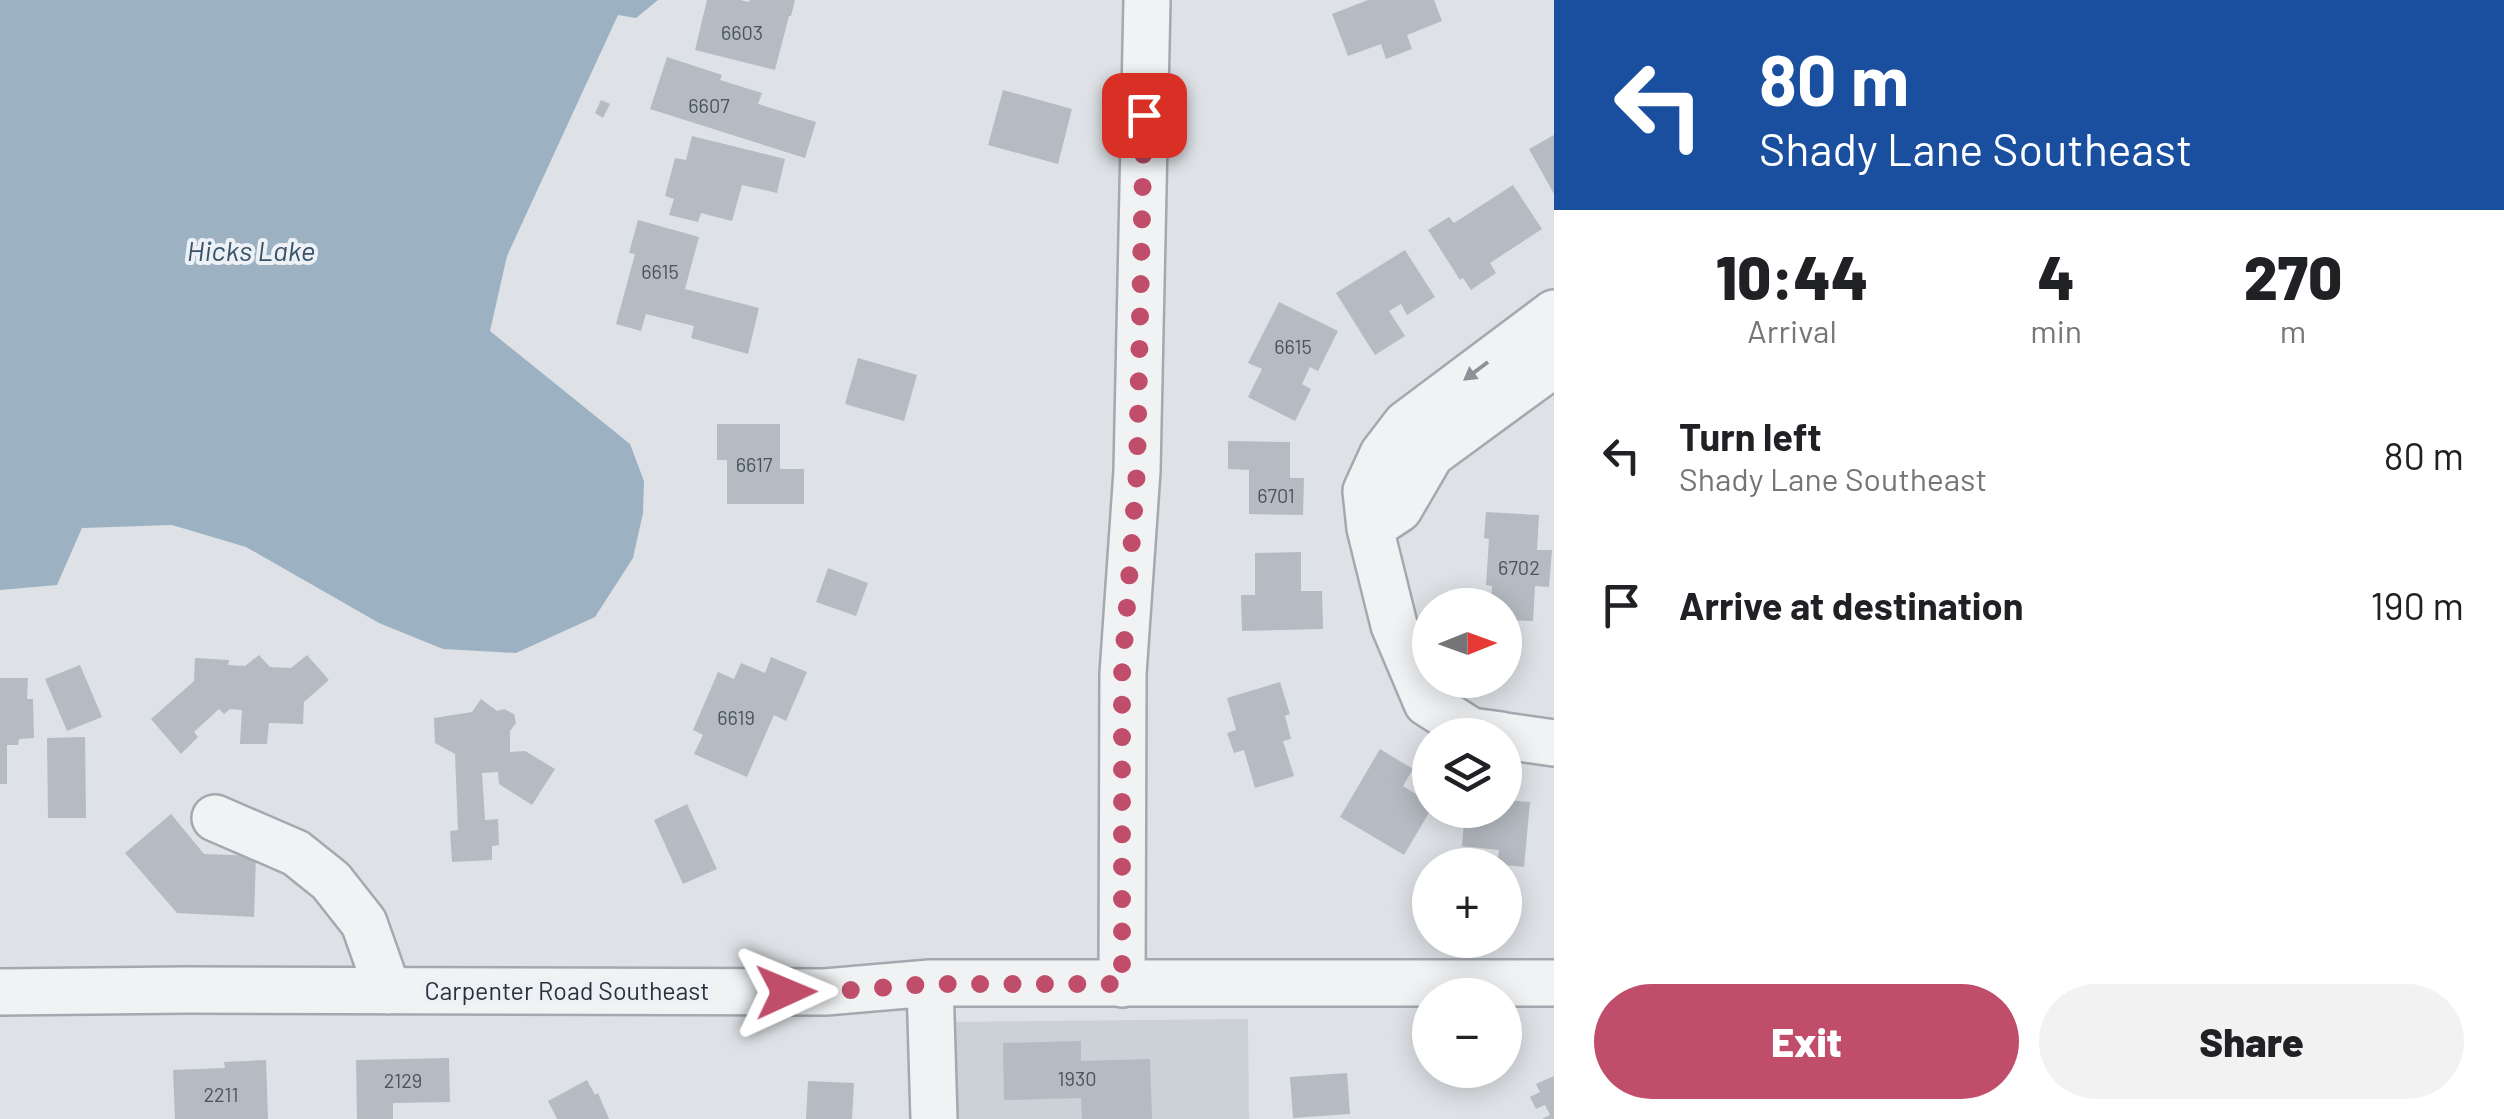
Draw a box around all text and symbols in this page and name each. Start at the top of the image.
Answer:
house number: 6603 [721,20,763,44]
text: 80 m [1759,36,1909,120]
icon: left [1594,40,1724,170]
pin [1102,73,1187,158]
icon: arrive [1117,88,1172,143]
house number: 6607 [688,93,730,117]
text: Shady Lane Southeast [1759,121,2192,175]
water label: Hicks Lake [187,233,315,267]
text: 10:44 [1716,240,1869,312]
text: 4 [2037,240,2075,312]
text: 270 [2244,240,2342,312]
house number: 6615 [641,259,679,283]
text: Arrival [1747,311,1837,349]
text: min [2030,311,2082,349]
text: m [2280,311,2306,349]
house number: 6615 [1274,334,1312,358]
one-way arrow [1463,361,1489,381]
text: Turn left [1679,413,1822,459]
icon: left [1594,428,1649,483]
text: 80 m [2384,432,2464,478]
house number: 6617 [736,452,773,476]
text: Shady Lane Southeast [1679,459,1987,497]
house number: 6701 [1257,483,1295,507]
house number: 6702 [1498,555,1540,579]
icon: arrive [1594,578,1649,633]
text: Arrive at destination [1679,582,2024,628]
text: 190 m [2370,582,2464,628]
north arrow [1412,588,1522,698]
map controls [1412,588,1522,1088]
house number: 6619 [717,705,755,729]
button: layers [1412,718,1522,828]
button: + [1412,848,1522,958]
position arrow [734,940,838,1044]
street label: Carpenter Road Southeast [425,975,709,1005]
button: − [1412,978,1522,1088]
button: Exit [1594,984,2019,1099]
button: Share [2039,984,2464,1099]
house number: 1930 [1057,1066,1097,1090]
house number: 2129 [384,1068,422,1092]
house number: 2211 [203,1082,239,1106]

